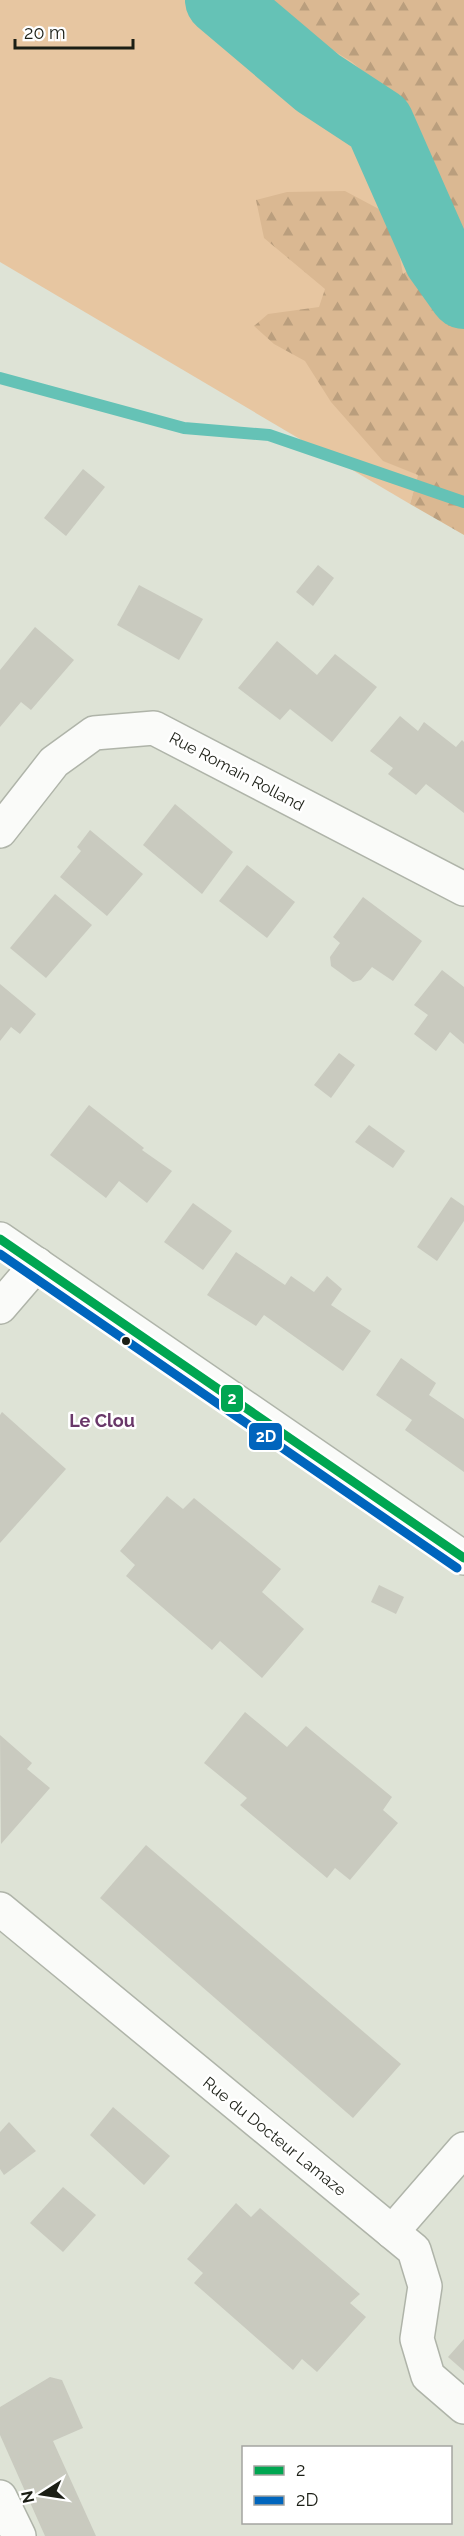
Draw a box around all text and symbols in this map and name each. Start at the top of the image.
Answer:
scale bar [15,12,134,50]
text: 20 m [24,22,66,43]
street label: Rue Romain Rolland [166,728,307,815]
unlabelled marker [120,1335,132,1347]
line badge: 2 [220,1384,244,1413]
text: 2 [227,1389,237,1408]
district label: Le Clou [69,1410,135,1431]
line badge: 2D [248,1422,283,1451]
text: 2D [256,1427,276,1446]
street label: Rue du Docteur Lamaze [199,2073,350,2200]
legend [242,2446,452,2524]
text: 2 [296,2459,305,2480]
north arrow [12,2464,72,2524]
text: N [17,2489,38,2505]
text: 2D [296,2489,318,2510]

